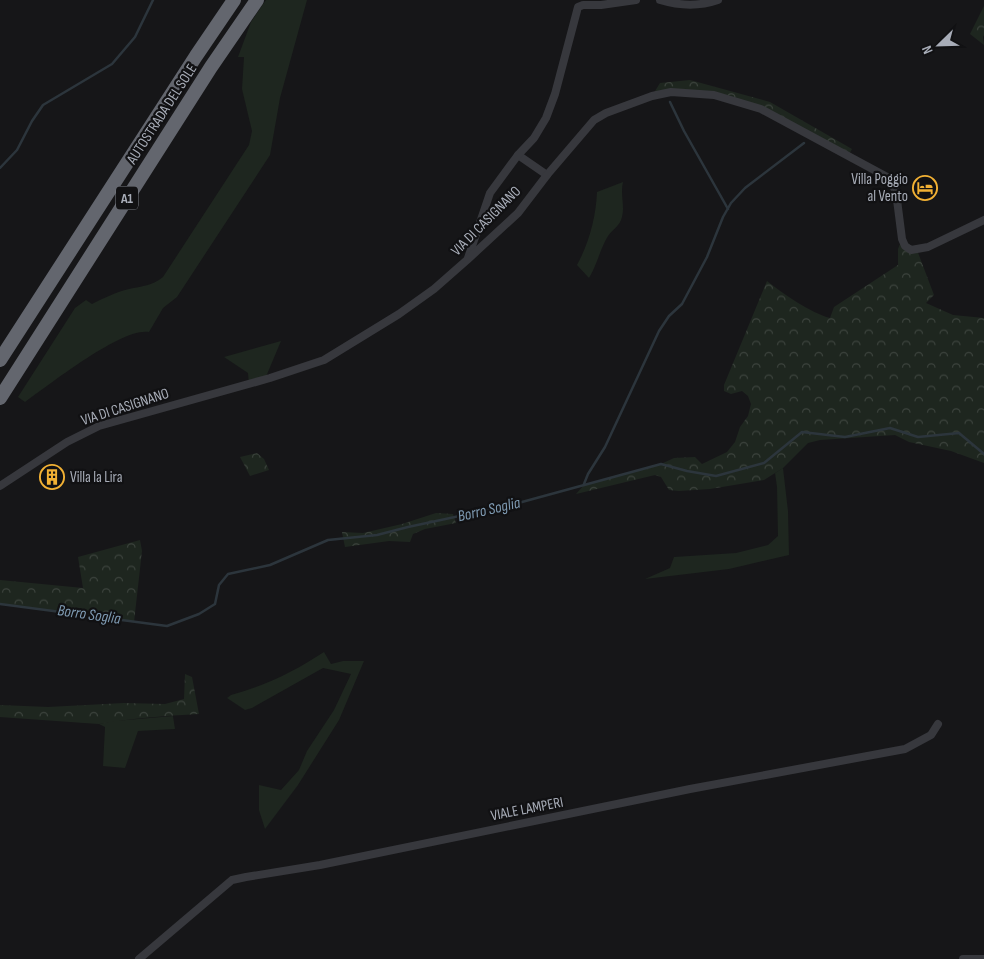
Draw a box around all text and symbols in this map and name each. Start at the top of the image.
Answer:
north arrow [914,20,964,70]
text: N [918,43,937,57]
street label: AUTOSTRADA DEL SOLE [122,60,201,168]
place label: Villa Poggio al Vento [851,170,908,206]
hotel icon: Villa Poggio al Vento [912,175,938,201]
street label: VIA DI CASIGNANO [447,182,525,260]
road number: A1 [116,187,138,210]
street label: VIA DI CASIGNANO [79,384,171,430]
building icon: Villa la Lira [39,464,65,490]
place label: Villa la Lira [70,468,123,487]
water label: Borro Soglia [456,493,523,526]
water label: Borro Soglia [56,601,122,629]
street label: VIALE LAMPERI [489,793,565,825]

